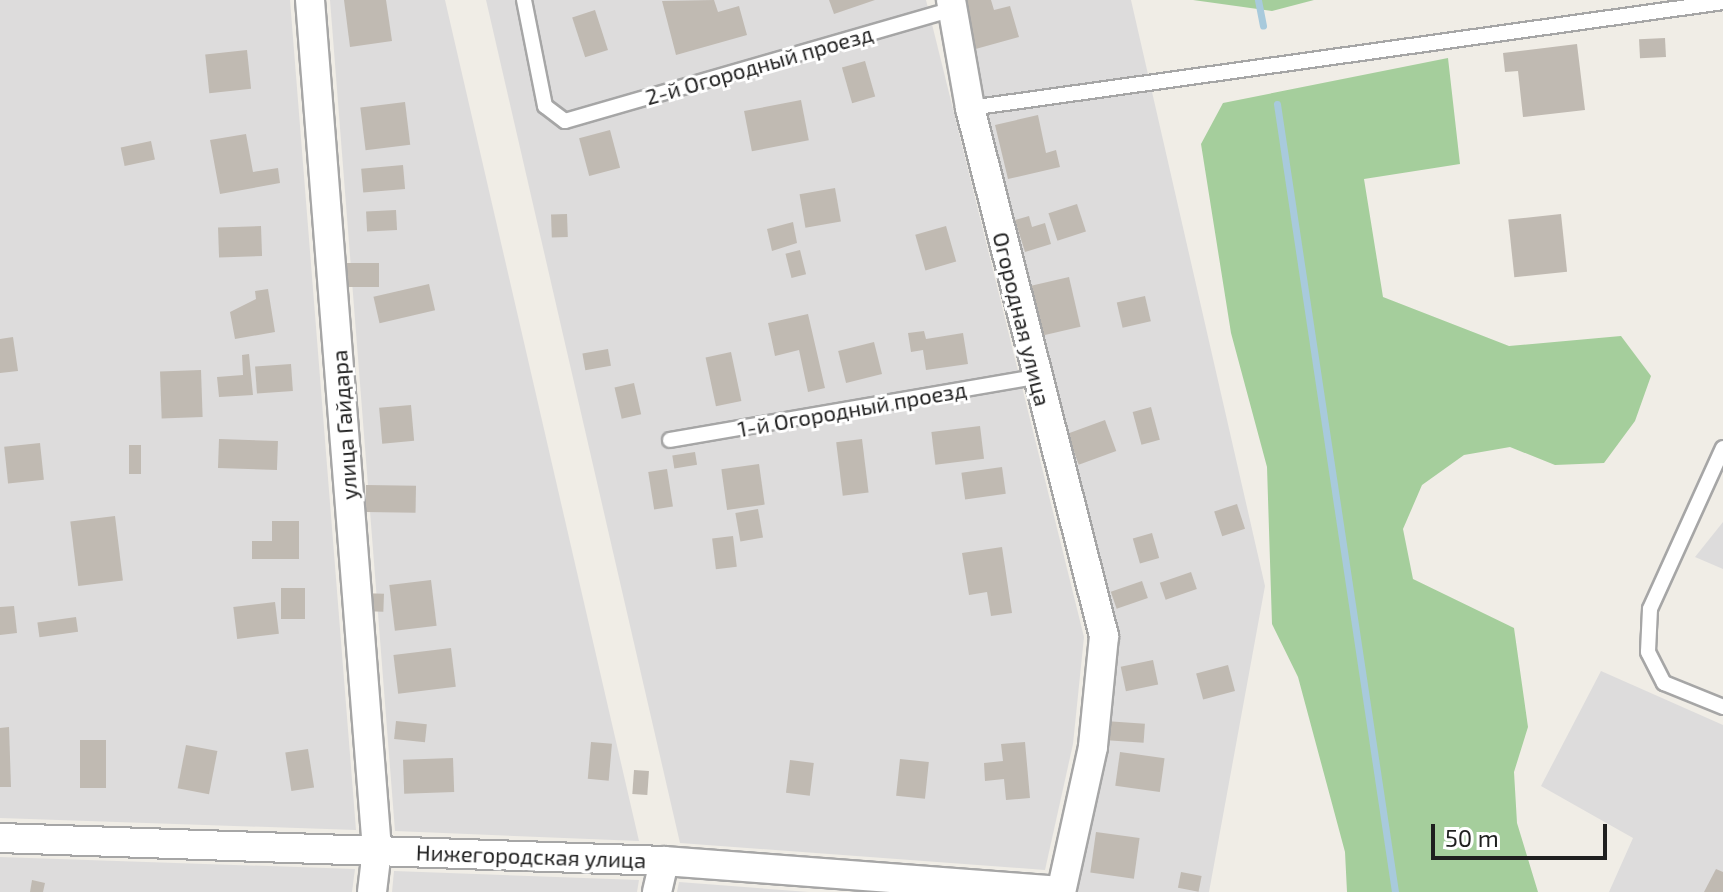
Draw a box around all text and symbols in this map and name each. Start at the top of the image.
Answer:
street label: 2-й Огородный проезд [642,20,876,110]
street label: Огородная улица [988,229,1056,409]
street label: улица Гайдара [326,349,362,501]
street label: 1-й Огородный проезд [736,376,968,442]
scale bar [1435,808,1611,858]
text: 50 m [1445,823,1499,852]
street label: Нижегородская улица [415,839,647,873]

